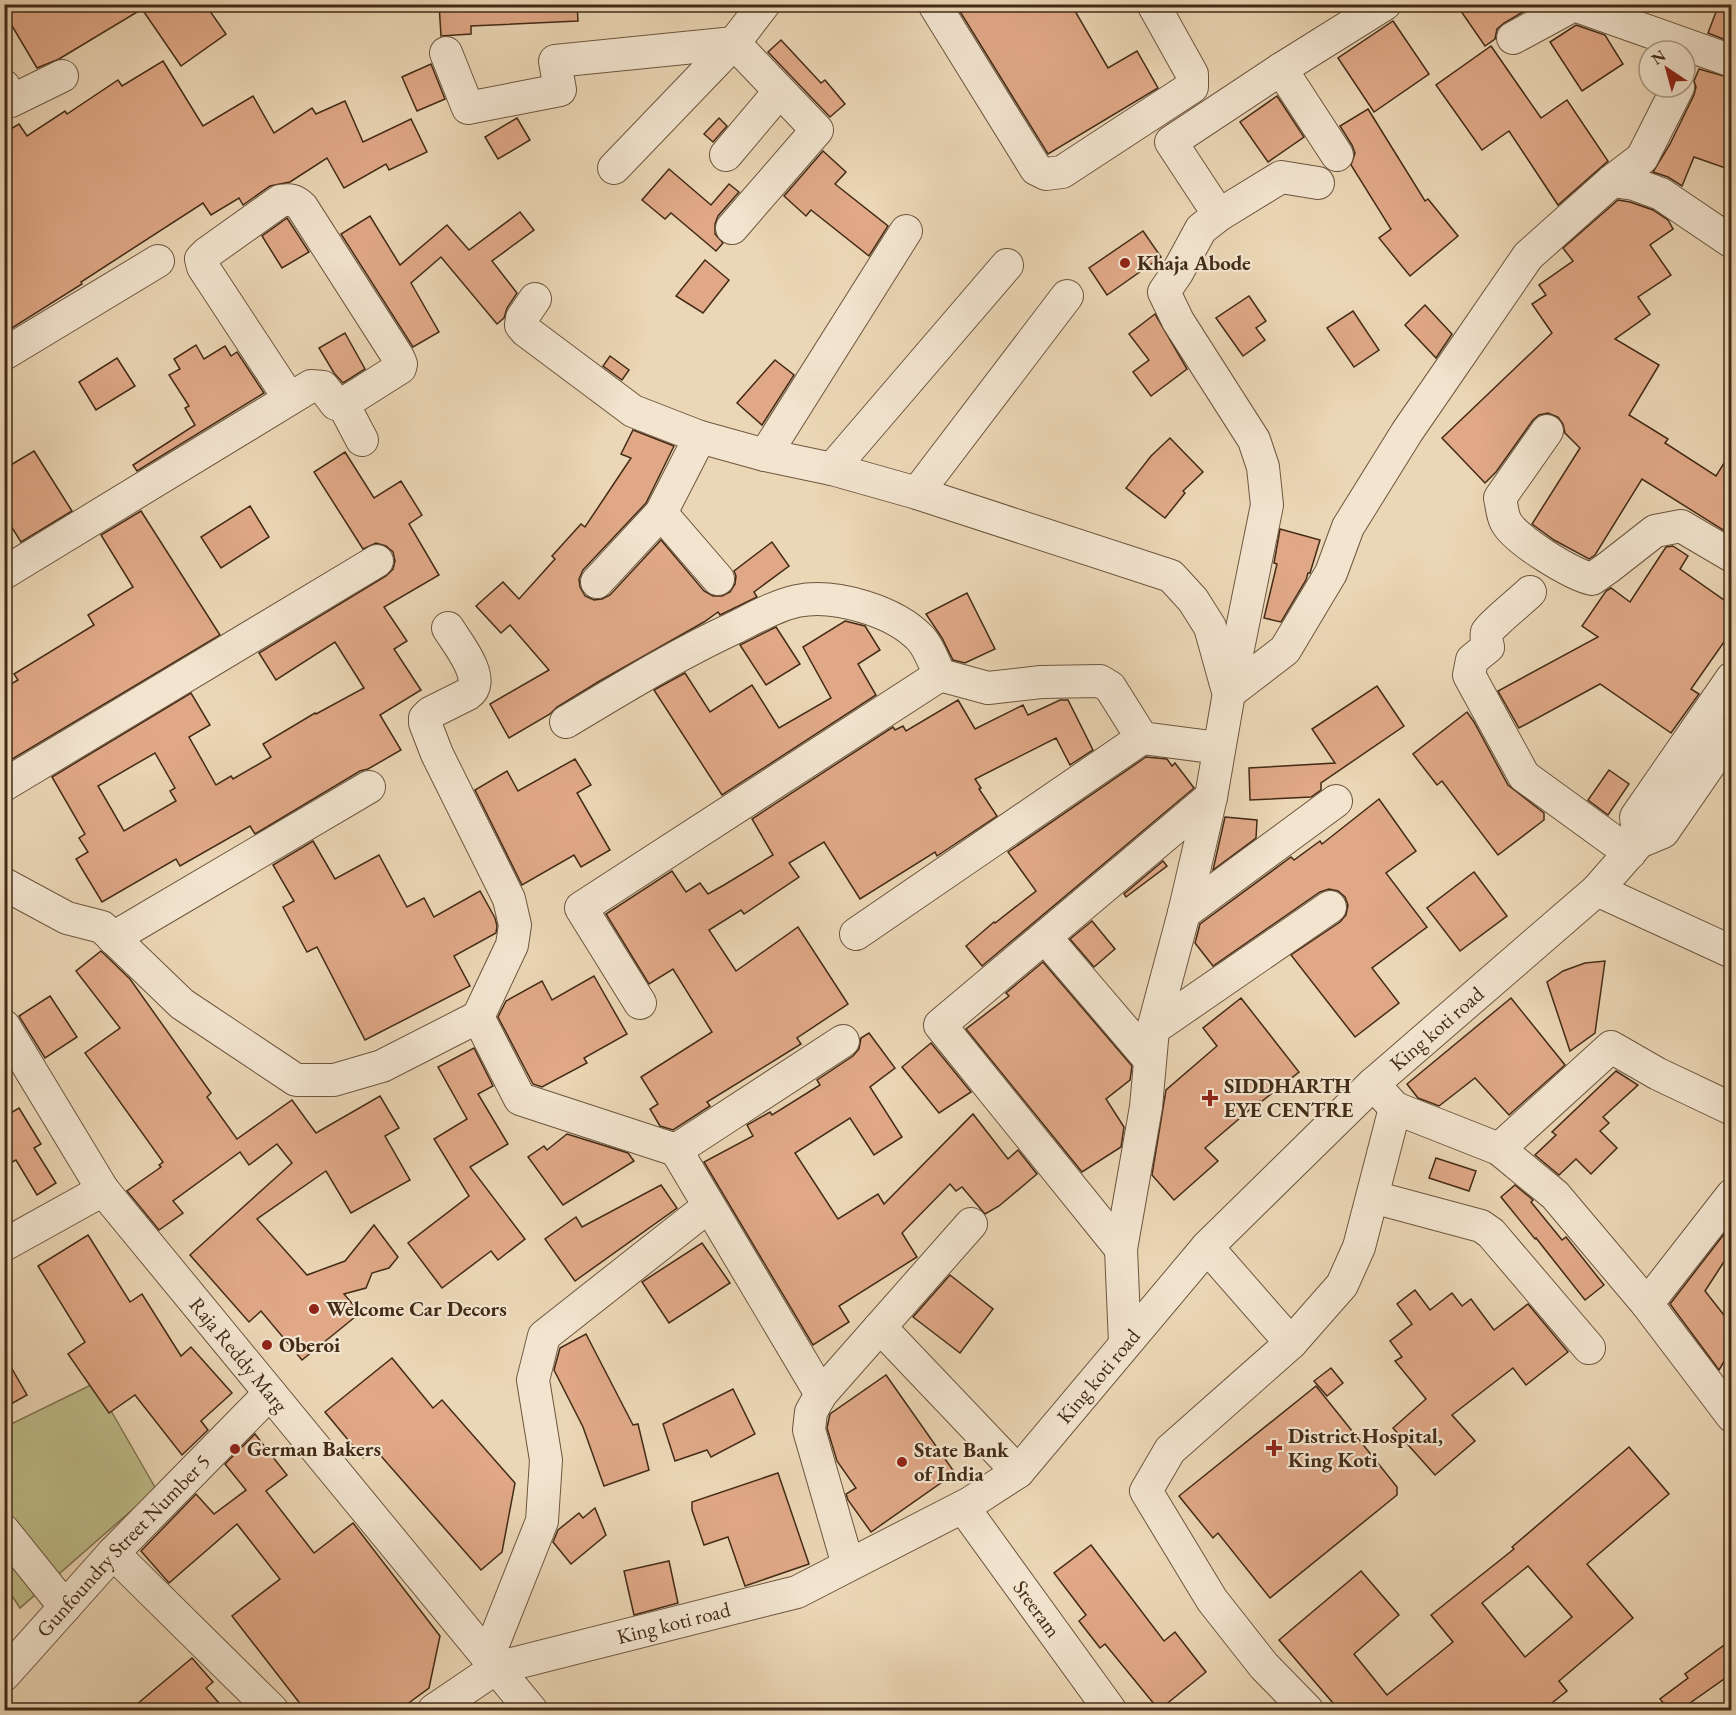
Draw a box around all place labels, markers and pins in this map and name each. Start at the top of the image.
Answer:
place label: Khaja Abode [1137,249,1251,276]
marker: Khaja Abode [1118,256,1132,270]
place label: SIDDHARTH EYE CENTRE [1224,1072,1353,1123]
marker: SIDDHARTH EYE CENTRE [1201,1089,1219,1107]
place label: Welcome Car Decors [326,1295,507,1322]
marker: Welcome Car Decors [307,1302,321,1316]
place label: Oberoi [279,1331,340,1358]
marker: Oberoi [260,1338,274,1352]
place label: District Hospital, King Koti [1288,1422,1443,1473]
place label: German Bakers [247,1435,381,1462]
place label: State Bank of India [914,1436,1009,1487]
marker: District Hospital, King Koti [1265,1439,1283,1457]
marker: German Bakers [228,1442,242,1456]
marker: State Bank of India [895,1455,909,1469]

